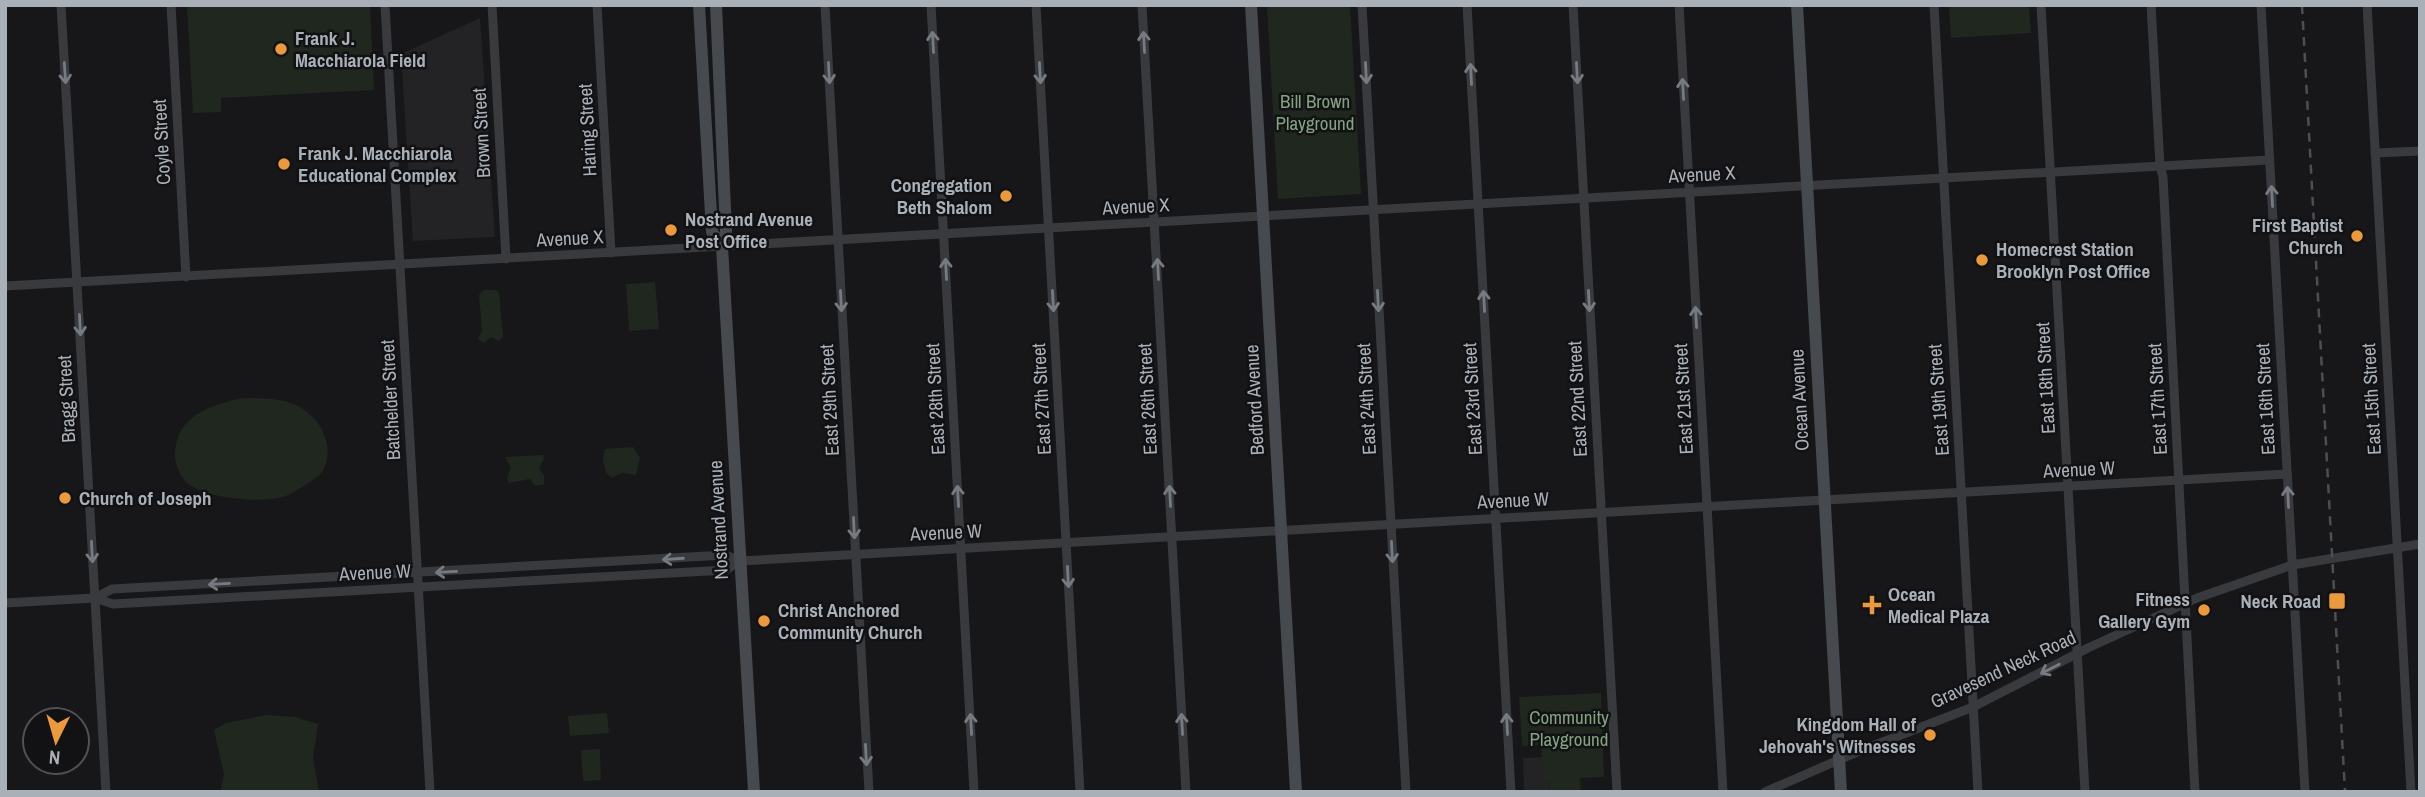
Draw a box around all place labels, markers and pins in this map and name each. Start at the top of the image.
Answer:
place label: Frank J. Macchiarola Field [295,25,426,73]
marker: Frank J. Macchiarola Field [273,41,289,57]
place label: Frank J. Macchiarola Educational Complex [298,140,457,188]
marker: Frank J. Macchiarola Educational Complex [276,156,292,172]
place label: Congregation Beth Shalom [891,172,992,220]
marker: Congregation Beth Shalom [998,188,1014,204]
place label: Nostrand Avenue Post Office [685,206,813,254]
place label: First Baptist Church [2252,212,2343,260]
marker: Nostrand Avenue Post Office [663,222,679,238]
marker: First Baptist Church [2349,228,2365,244]
place label: Homecrest Station Brooklyn Post Office [1996,236,2150,284]
marker: Homecrest Station Brooklyn Post Office [1974,252,1990,268]
place label: Church of Joseph [79,485,211,511]
marker: Church of Joseph [57,490,73,506]
place label: Ocean Medical Plaza [1888,581,1990,629]
place label: Fitness Gallery Gym [2098,586,2190,634]
place label: Neck Road [2240,588,2321,614]
marker: Neck Road [2327,591,2347,611]
marker: Ocean Medical Plaza [1862,595,1882,615]
place label: Christ Anchored Community Church [778,597,923,645]
marker: Fitness Gallery Gym [2196,602,2212,618]
marker: Christ Anchored Community Church [756,613,772,629]
place label: Kingdom Hall of Jehovah's Witnesses [1759,711,1917,759]
marker: Kingdom Hall of Jehovah's Witnesses [1922,727,1938,743]

